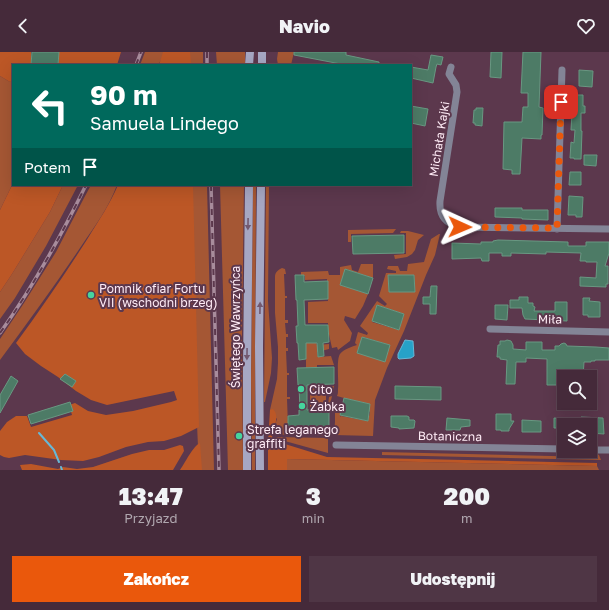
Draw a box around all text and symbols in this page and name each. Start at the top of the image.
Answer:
icon: back [12,15,34,37]
text: Navio [279,15,330,37]
icon: heart [575,15,597,37]
text: 90 m [90,78,157,111]
icon: left [24,80,76,132]
pin [544,85,578,119]
icon: arrive [550,91,572,113]
street label: Michała Kajki [426,100,452,178]
text: Samuela Lindego [90,112,239,134]
icon: arrive [79,156,101,178]
text: Potem [24,158,71,176]
position arrow [439,206,481,248]
one-way arrow [245,218,251,231]
street label: Świętego Wawrzyńca [228,266,243,388]
place label: Pomnik ofiar Fortu VII (wschodni brzeg) [99,281,218,310]
marker: Pomnik ofiar Fortu VII (wschodni brzeg) [86,290,96,300]
one-way arrow [257,301,263,314]
street label: Miła [538,311,562,327]
one-way arrow [244,348,250,361]
map controls [557,370,597,458]
button: search [557,370,597,410]
place label: Cito [309,382,332,397]
marker: Cito [296,384,306,394]
place label: Żabka [310,399,345,414]
marker: Żabka [297,401,307,411]
button: layers [557,418,597,458]
place label: Strefa leganego graffiti [247,422,338,451]
street label: Botaniczna [418,428,482,444]
marker: Strefa leganego graffiti [234,431,244,441]
text: 13:47 [119,481,183,510]
text: 3 [306,481,321,510]
text: 200 [444,481,490,510]
text: Przyjazd [124,510,177,526]
text: min [302,510,325,526]
text: m [461,510,473,526]
button: Zakończ [12,556,301,602]
button: Udostępnij [309,556,597,602]

